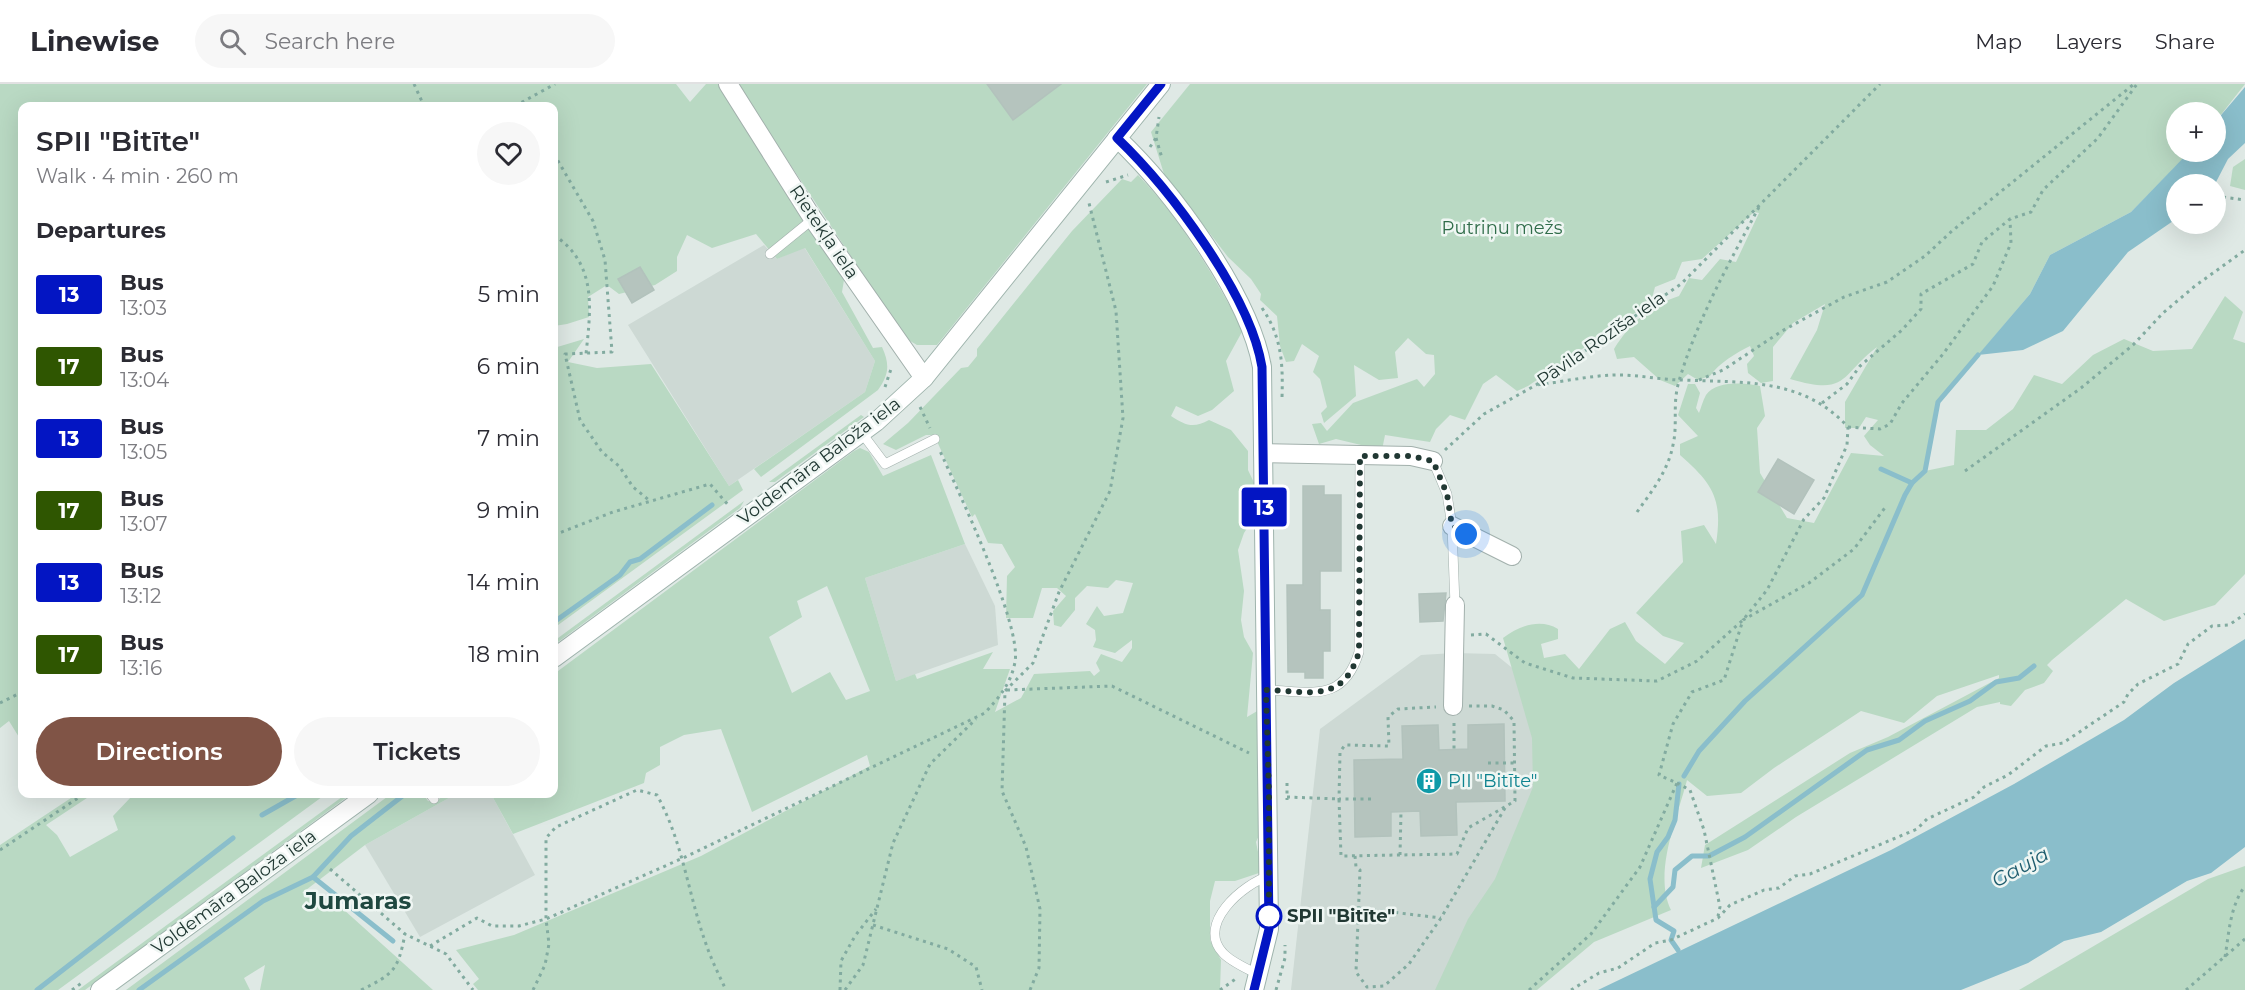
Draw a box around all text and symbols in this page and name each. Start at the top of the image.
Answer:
search box [195,14,615,68]
text: Linewise [30,24,159,58]
icon: search [216,25,249,58]
text: Search here [264,28,395,55]
text: Map [1975,29,2022,54]
text: Layers [2055,29,2122,54]
text: Share [2155,29,2215,54]
map controls [2166,102,2226,234]
button: + [2166,102,2226,162]
button: heart [477,122,540,185]
text: SPII "Bitīte" [36,124,200,158]
text: Walk · 4 min · 260 m [36,164,239,188]
button: − [2166,174,2226,234]
street label: Rietekļa iela [784,181,864,284]
text: Departures [36,217,166,244]
park label: Putriņu mežs [1441,217,1563,240]
text: Bus [120,269,164,296]
text: 5 min [478,281,540,308]
text: 13 [59,282,79,307]
street label: Pāvila Rozīša iela [1533,287,1669,391]
text: 13:03 [120,296,167,320]
text: Bus [120,341,164,368]
text: 6 min [477,353,540,380]
text: 17 [58,354,80,379]
text: 13:04 [120,368,169,392]
street label: Voldemāra Baloža iela [733,393,905,529]
text: Bus [120,413,164,440]
text: 7 min [477,425,540,452]
text: 13 [59,426,79,451]
text: 13:05 [120,440,167,464]
text: Bus [120,485,164,512]
line badge: 13 [1237,488,1291,526]
text: 13 [1254,495,1274,520]
text: 9 min [477,497,540,524]
text: 17 [58,498,80,523]
text: 13:07 [120,512,168,536]
your location [1451,519,1481,549]
text: Bus [120,557,164,584]
text: 14 min [468,569,540,596]
text: 13 [59,570,79,595]
text: 13:12 [120,584,161,608]
text: Bus [120,629,164,656]
text: 18 min [468,641,540,668]
text: 17 [58,642,80,667]
text: 13:16 [120,656,162,680]
button: Directions [36,717,282,786]
button: Tickets [294,717,540,786]
building icon: PII "Bitīte" [1414,766,1444,796]
place label: PII "Bitīte" [1448,770,1537,792]
street label: Voldemāra Baloža iela [147,825,321,959]
water label: Gauja [1987,842,2053,892]
district label: Jumaras [304,886,412,915]
marker: SPII "Bitīte" [1256,903,1282,929]
place label: SPII "Bitīte" [1287,905,1395,927]

